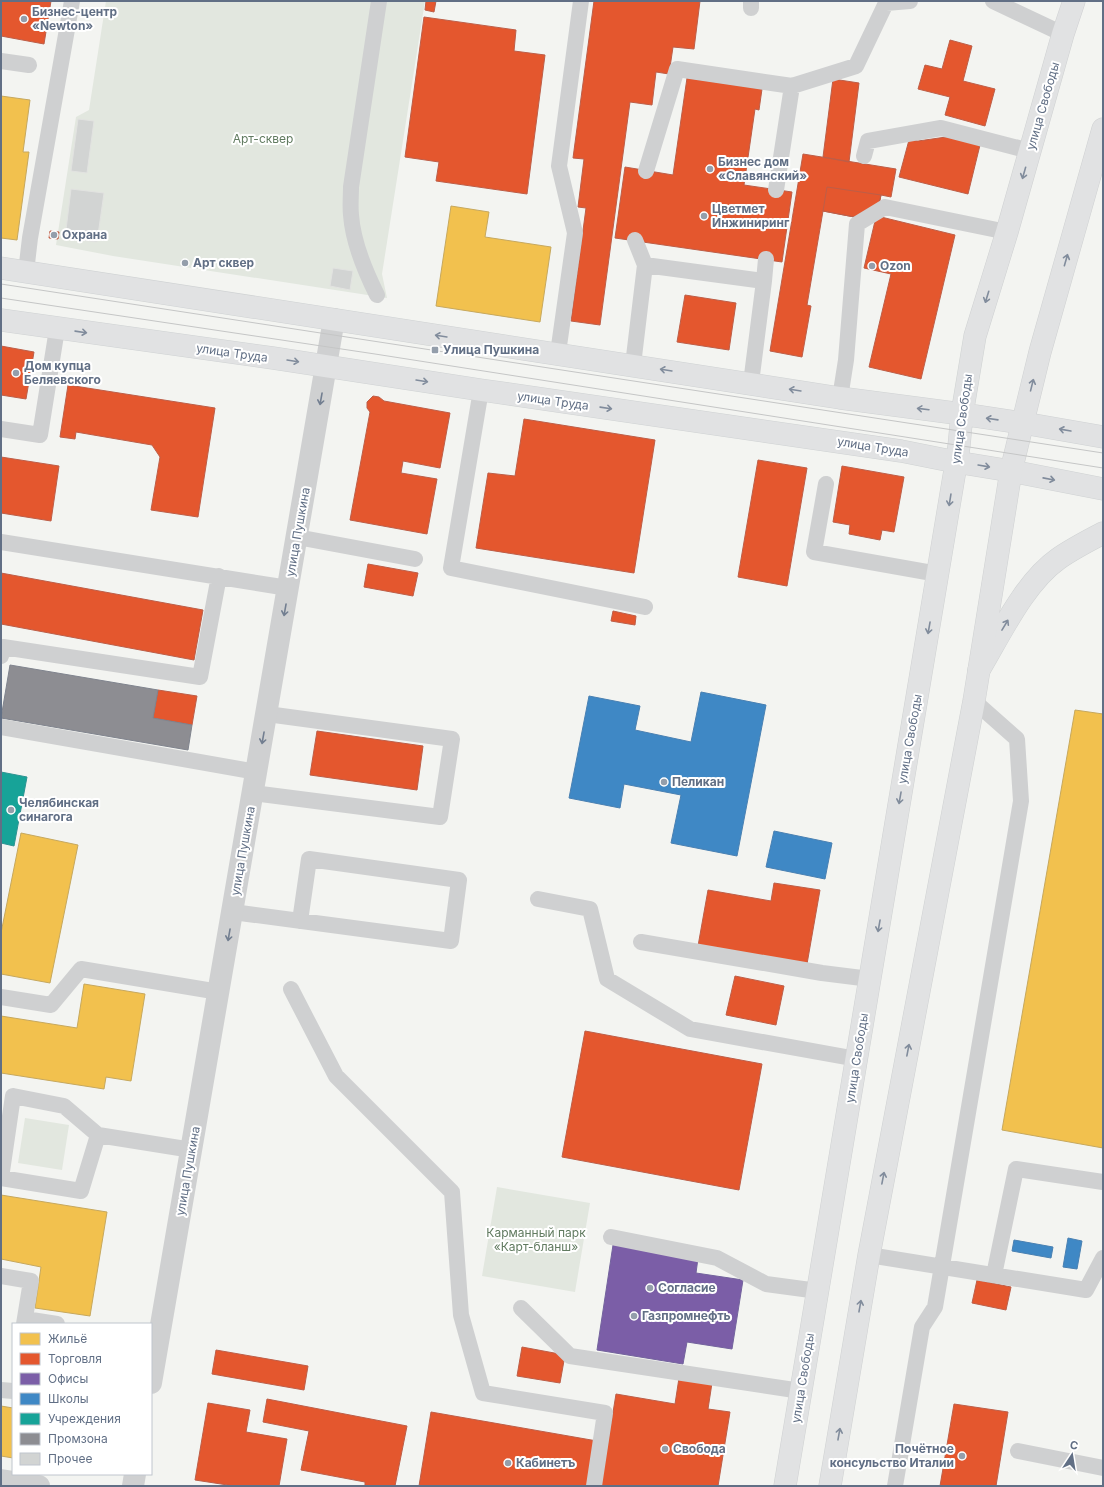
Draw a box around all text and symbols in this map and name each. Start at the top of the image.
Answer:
place label: Бизнес-центр «Newton» [32,4,117,33]
marker: Бизнес-центр «Newton» [19,14,29,24]
street label: улица Свободы [1023,60,1062,152]
park label: Арт-сквер [233,131,293,146]
place label: Бизнес дом «Славянский» [718,154,807,183]
marker: Бизнес дом «Славянский» [705,164,715,174]
one-way arrow [1020,166,1027,179]
place label: Цветмет Инжиниринг [712,201,790,230]
marker: Цветмет Инжиниринг [699,211,709,221]
place label: Охрана [62,227,107,242]
marker: Охрана [49,230,59,240]
one-way arrow [1063,253,1070,266]
place label: Арт сквер [193,255,255,270]
marker: Арт сквер [180,258,190,268]
place label: Ozon [880,258,911,273]
marker: Ozon [867,261,877,271]
one-way arrow [983,291,990,304]
one-way arrow [74,328,87,336]
one-way arrow [435,332,448,340]
street label: улица Труда [195,340,269,365]
place label: Улица Пушкина [443,342,539,357]
marker: Улица Пушкина [430,345,440,355]
one-way arrow [286,357,299,365]
place label: Дом купца Беляевского [24,358,101,387]
one-way arrow [660,366,673,374]
marker: Дом купца Беляевского [11,368,21,378]
street label: улица Свободы [948,373,975,465]
one-way arrow [415,377,428,385]
one-way arrow [1029,379,1036,392]
one-way arrow [789,386,802,394]
street label: улица Труда [516,388,590,413]
one-way arrow [317,392,325,405]
one-way arrow [599,404,612,412]
one-way arrow [917,406,930,413]
one-way arrow [986,415,999,423]
one-way arrow [1058,426,1071,434]
street label: улица Труда [836,433,910,460]
one-way arrow [977,463,990,471]
one-way arrow [1042,475,1055,483]
street label: улица Пушкина [282,486,313,578]
one-way arrow [946,493,954,506]
one-way arrow [281,603,289,616]
one-way arrow [1002,619,1010,631]
one-way arrow [924,622,932,635]
street label: улица Свободы [894,693,925,785]
one-way arrow [258,731,266,744]
place label: Пеликан [672,774,724,789]
marker: Пеликан [659,777,669,787]
one-way arrow [896,791,904,804]
place label: Челябинская синагога [19,795,99,824]
marker: Челябинская синагога [6,805,16,815]
street label: улица Пушкина [227,805,258,897]
one-way arrow [875,919,883,932]
one-way arrow [224,928,232,941]
street label: улица Свободы [842,1012,871,1104]
one-way arrow [904,1044,912,1057]
street label: улица Пушкина [172,1125,203,1217]
one-way arrow [880,1171,888,1184]
park label: Карманный парк «Карт-бланш» [486,1225,586,1254]
place label: Согласие [658,1280,716,1295]
marker: Согласие [645,1283,655,1293]
one-way arrow [856,1299,864,1312]
place label: Газпромнефть [642,1308,731,1323]
marker: Газпромнефть [629,1311,639,1321]
legend [12,1323,152,1475]
text: Жильё [48,1331,87,1346]
street label: улица Свободы [788,1332,817,1424]
text: Торговля [48,1351,102,1366]
text: Офисы [48,1371,88,1386]
text: Школы [48,1391,89,1406]
text: Учреждения [48,1411,121,1426]
one-way arrow [835,1428,843,1441]
text: Промзона [48,1431,108,1446]
north arrow [1052,1435,1092,1475]
text: С [1069,1438,1080,1453]
place label: Свобода [673,1441,726,1456]
place label: Почётное консульство Италии [830,1441,954,1470]
marker: Свобода [660,1444,670,1454]
text: Прочее [48,1451,93,1466]
marker: Почётное консульство Италии [957,1451,967,1461]
place label: Кабинетъ [516,1455,576,1470]
marker: Кабинетъ [503,1458,513,1468]

